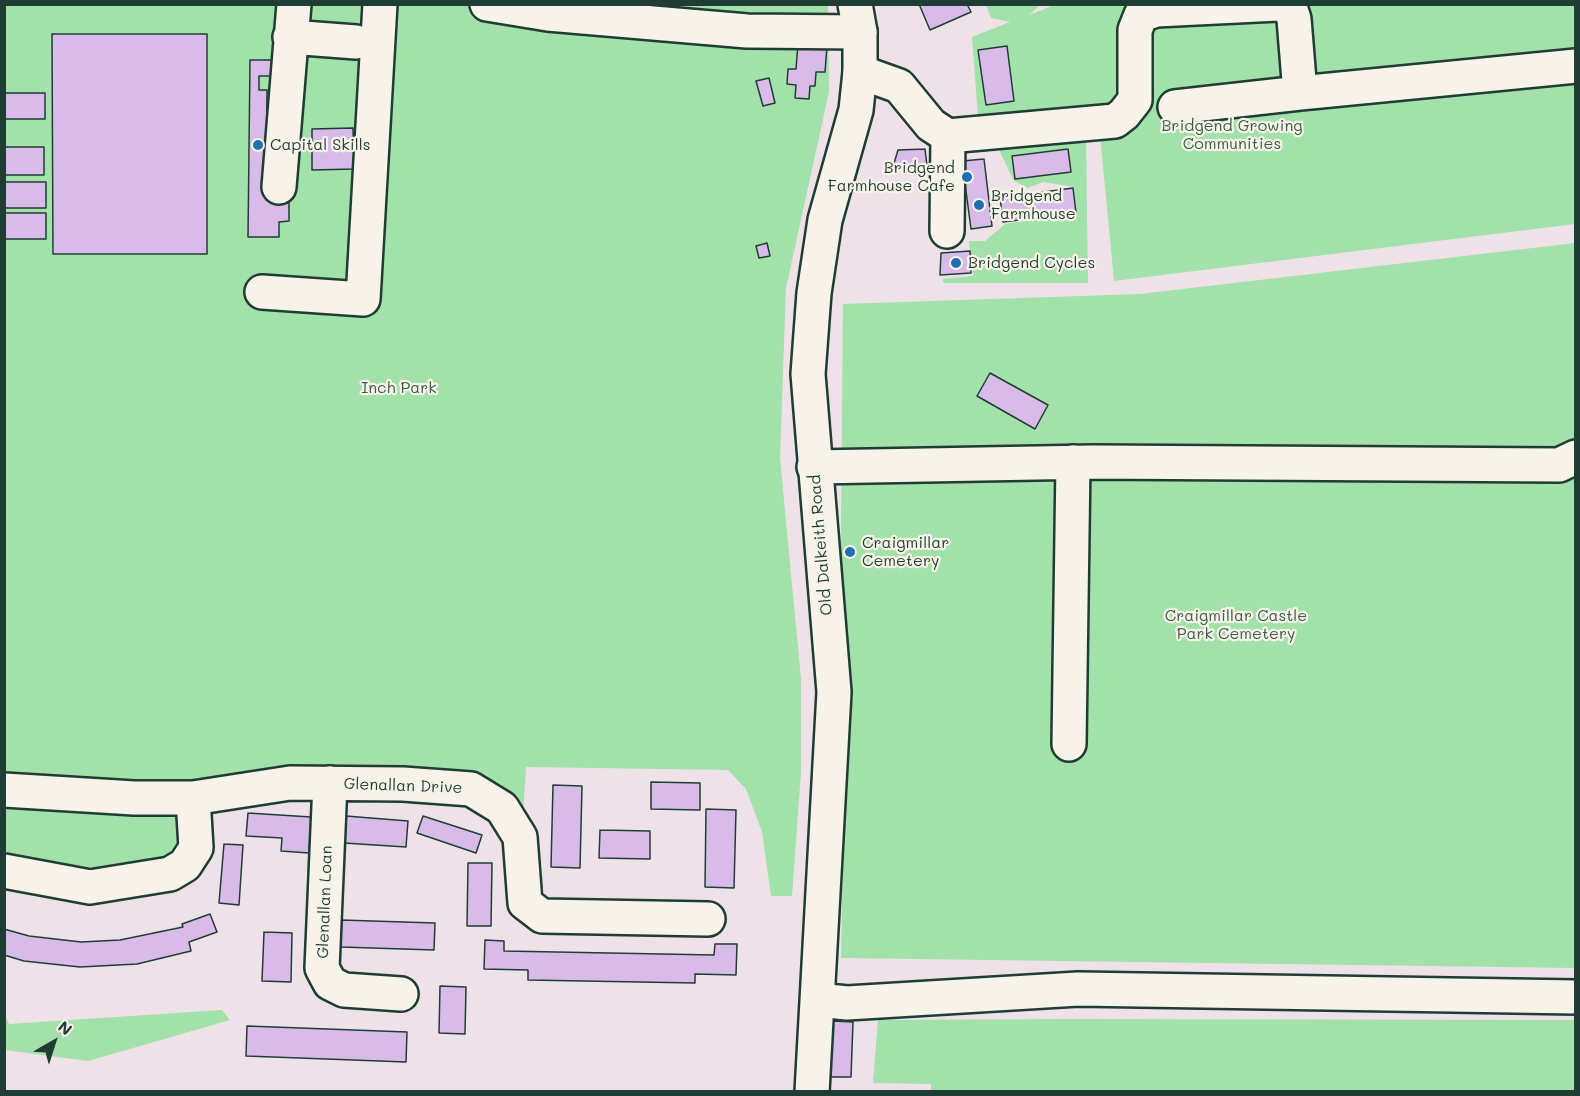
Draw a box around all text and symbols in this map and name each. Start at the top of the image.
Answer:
park label: Bridgend Growing Communities [1161,116,1303,154]
place label: Capital Skills [270,135,371,155]
marker: Capital Skills [251,138,265,152]
place label: Bridgend Farmhouse Cafe [828,158,955,196]
marker: Bridgend Farmhouse Cafe [960,170,974,184]
place label: Bridgend Farmhouse [991,186,1076,224]
marker: Bridgend Farmhouse [972,198,986,212]
place label: Bridgend Cycles [968,253,1095,273]
marker: Bridgend Cycles [949,256,963,270]
park label: Inch Park [361,378,437,398]
street label: Old Dalkeith Road [805,474,837,616]
place label: Craigmillar Cemetery [862,533,949,571]
marker: Craigmillar Cemetery [843,545,857,559]
park label: Craigmillar Castle Park Cemetery [1165,606,1307,644]
street label: Glenallan Drive [343,774,463,798]
street label: Glenallan Loan [313,845,337,959]
north arrow [24,1012,84,1072]
text: N [54,1016,77,1040]

